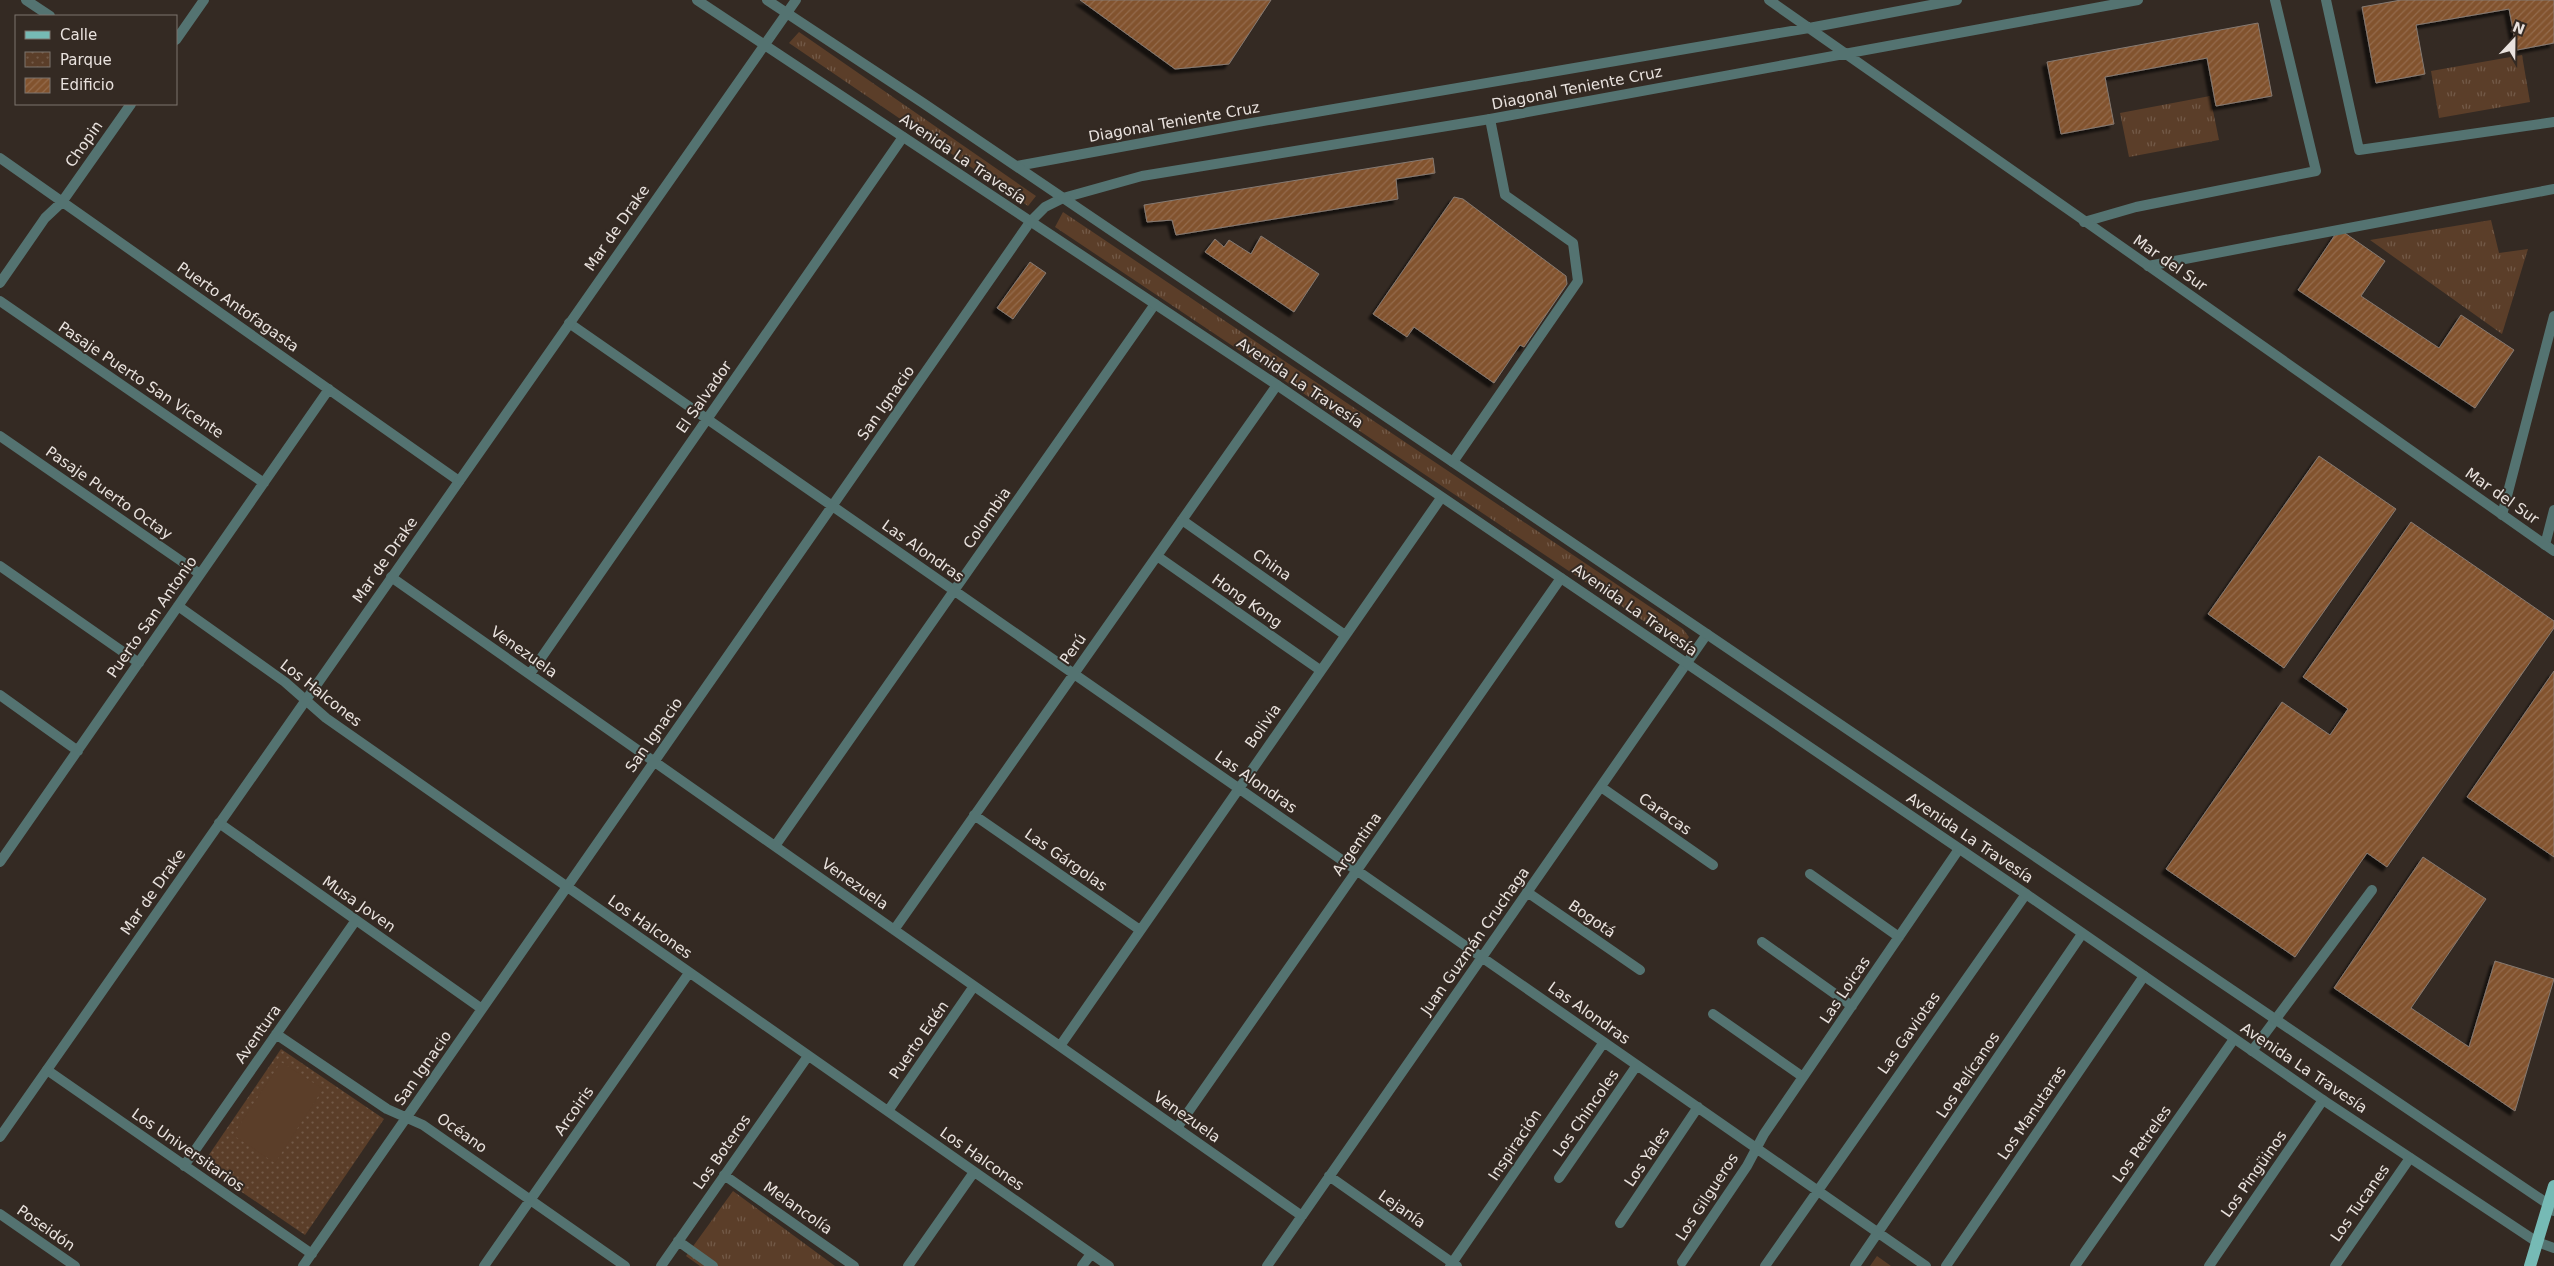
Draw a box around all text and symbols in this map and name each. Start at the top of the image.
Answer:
legend [15,15,178,105]
north arrow [2489,15,2539,65]
text: N [2510,18,2527,38]
text: Calle [60,26,97,44]
text: Parque [60,51,112,69]
street label: Diagonal Teniente Cruz [1490,63,1664,113]
text: Edificio [60,76,114,94]
street label: Diagonal Teniente Cruz [1087,98,1261,146]
street label: Avenida La Travesía [896,110,1030,208]
street label: Chopin [62,117,106,171]
street label: Mar de Drake [581,182,653,274]
street label: Mar del Sur [2130,231,2211,295]
street label: Puerto Antofagasta [174,258,302,356]
street label: Pasaje Puerto San Vicente [55,318,227,442]
street label: Avenida La Travesía [1233,334,1367,432]
street label: El Salvador [672,357,736,437]
street label: San Ignacio [854,362,918,444]
street label: Pasaje Puerto Octay [42,443,176,544]
street label: Mar del Sur [2462,464,2543,528]
street label: Colombia [959,484,1015,552]
street label: Mar de Drake [349,514,421,606]
street label: Las Alondras [879,516,968,586]
street label: China [1249,545,1295,585]
street label: Puerto San Antonio [103,553,201,681]
street label: Avenida La Travesía [1569,560,1701,660]
street label: Hong Kong [1208,570,1286,632]
street label: Venezuela [487,623,561,681]
street label: Perú [1056,630,1090,668]
street label: Los Halcones [277,656,365,731]
street label: San Ignacio [622,694,686,776]
street label: Bolivia [1241,700,1285,752]
street label: Las Alondras [1212,747,1301,817]
street label: Caracas [1635,789,1695,839]
street label: Avenida La Travesía [1903,789,2037,887]
street label: Argentina [1329,809,1385,879]
street label: Las Gárgolas [1021,825,1111,895]
street label: Mar de Drake [117,846,189,938]
street label: Venezuela [818,855,892,913]
street label: Juan Guzmán Cruchaga [1416,864,1533,1019]
street label: Musa Joven [319,872,399,936]
street label: Los Halcones [605,891,696,963]
street label: Bogotá [1565,896,1619,942]
street label: Las Loicas [1816,953,1874,1027]
street label: Las Alondras [1545,978,1634,1048]
street label: Las Gaviotas [1874,988,1944,1078]
street label: Puerto Edén [885,997,953,1083]
street label: Aventura [231,1001,285,1067]
street label: Avenida La Travesía [2237,1019,2371,1117]
street label: San Ignacio [391,1027,455,1109]
street label: Los Pelícanos [1933,1028,2003,1121]
street label: Los Manutaras [1994,1063,2070,1163]
street label: Los Chincoles [1549,1066,1623,1160]
street label: Arcoiris [551,1083,597,1139]
street label: Venezuela [1150,1088,1224,1146]
street label: Los Petreles [2109,1102,2175,1186]
street label: Los Universitarios [128,1104,248,1196]
street label: Inspiración [1485,1106,1545,1184]
street label: Océano [433,1109,491,1157]
street label: Los Boteros [690,1111,755,1193]
street label: Los Halcones [937,1123,1028,1195]
street label: Los Yales [1621,1124,1673,1190]
street label: Los Pingüinos [2217,1127,2291,1221]
street label: Los Gilgueros [1672,1150,1742,1244]
street label: Los Tucanes [2327,1161,2393,1245]
street label: Melancolía [760,1178,836,1238]
street label: Lejanía [1375,1186,1429,1232]
street label: Poseidón [13,1201,79,1255]

